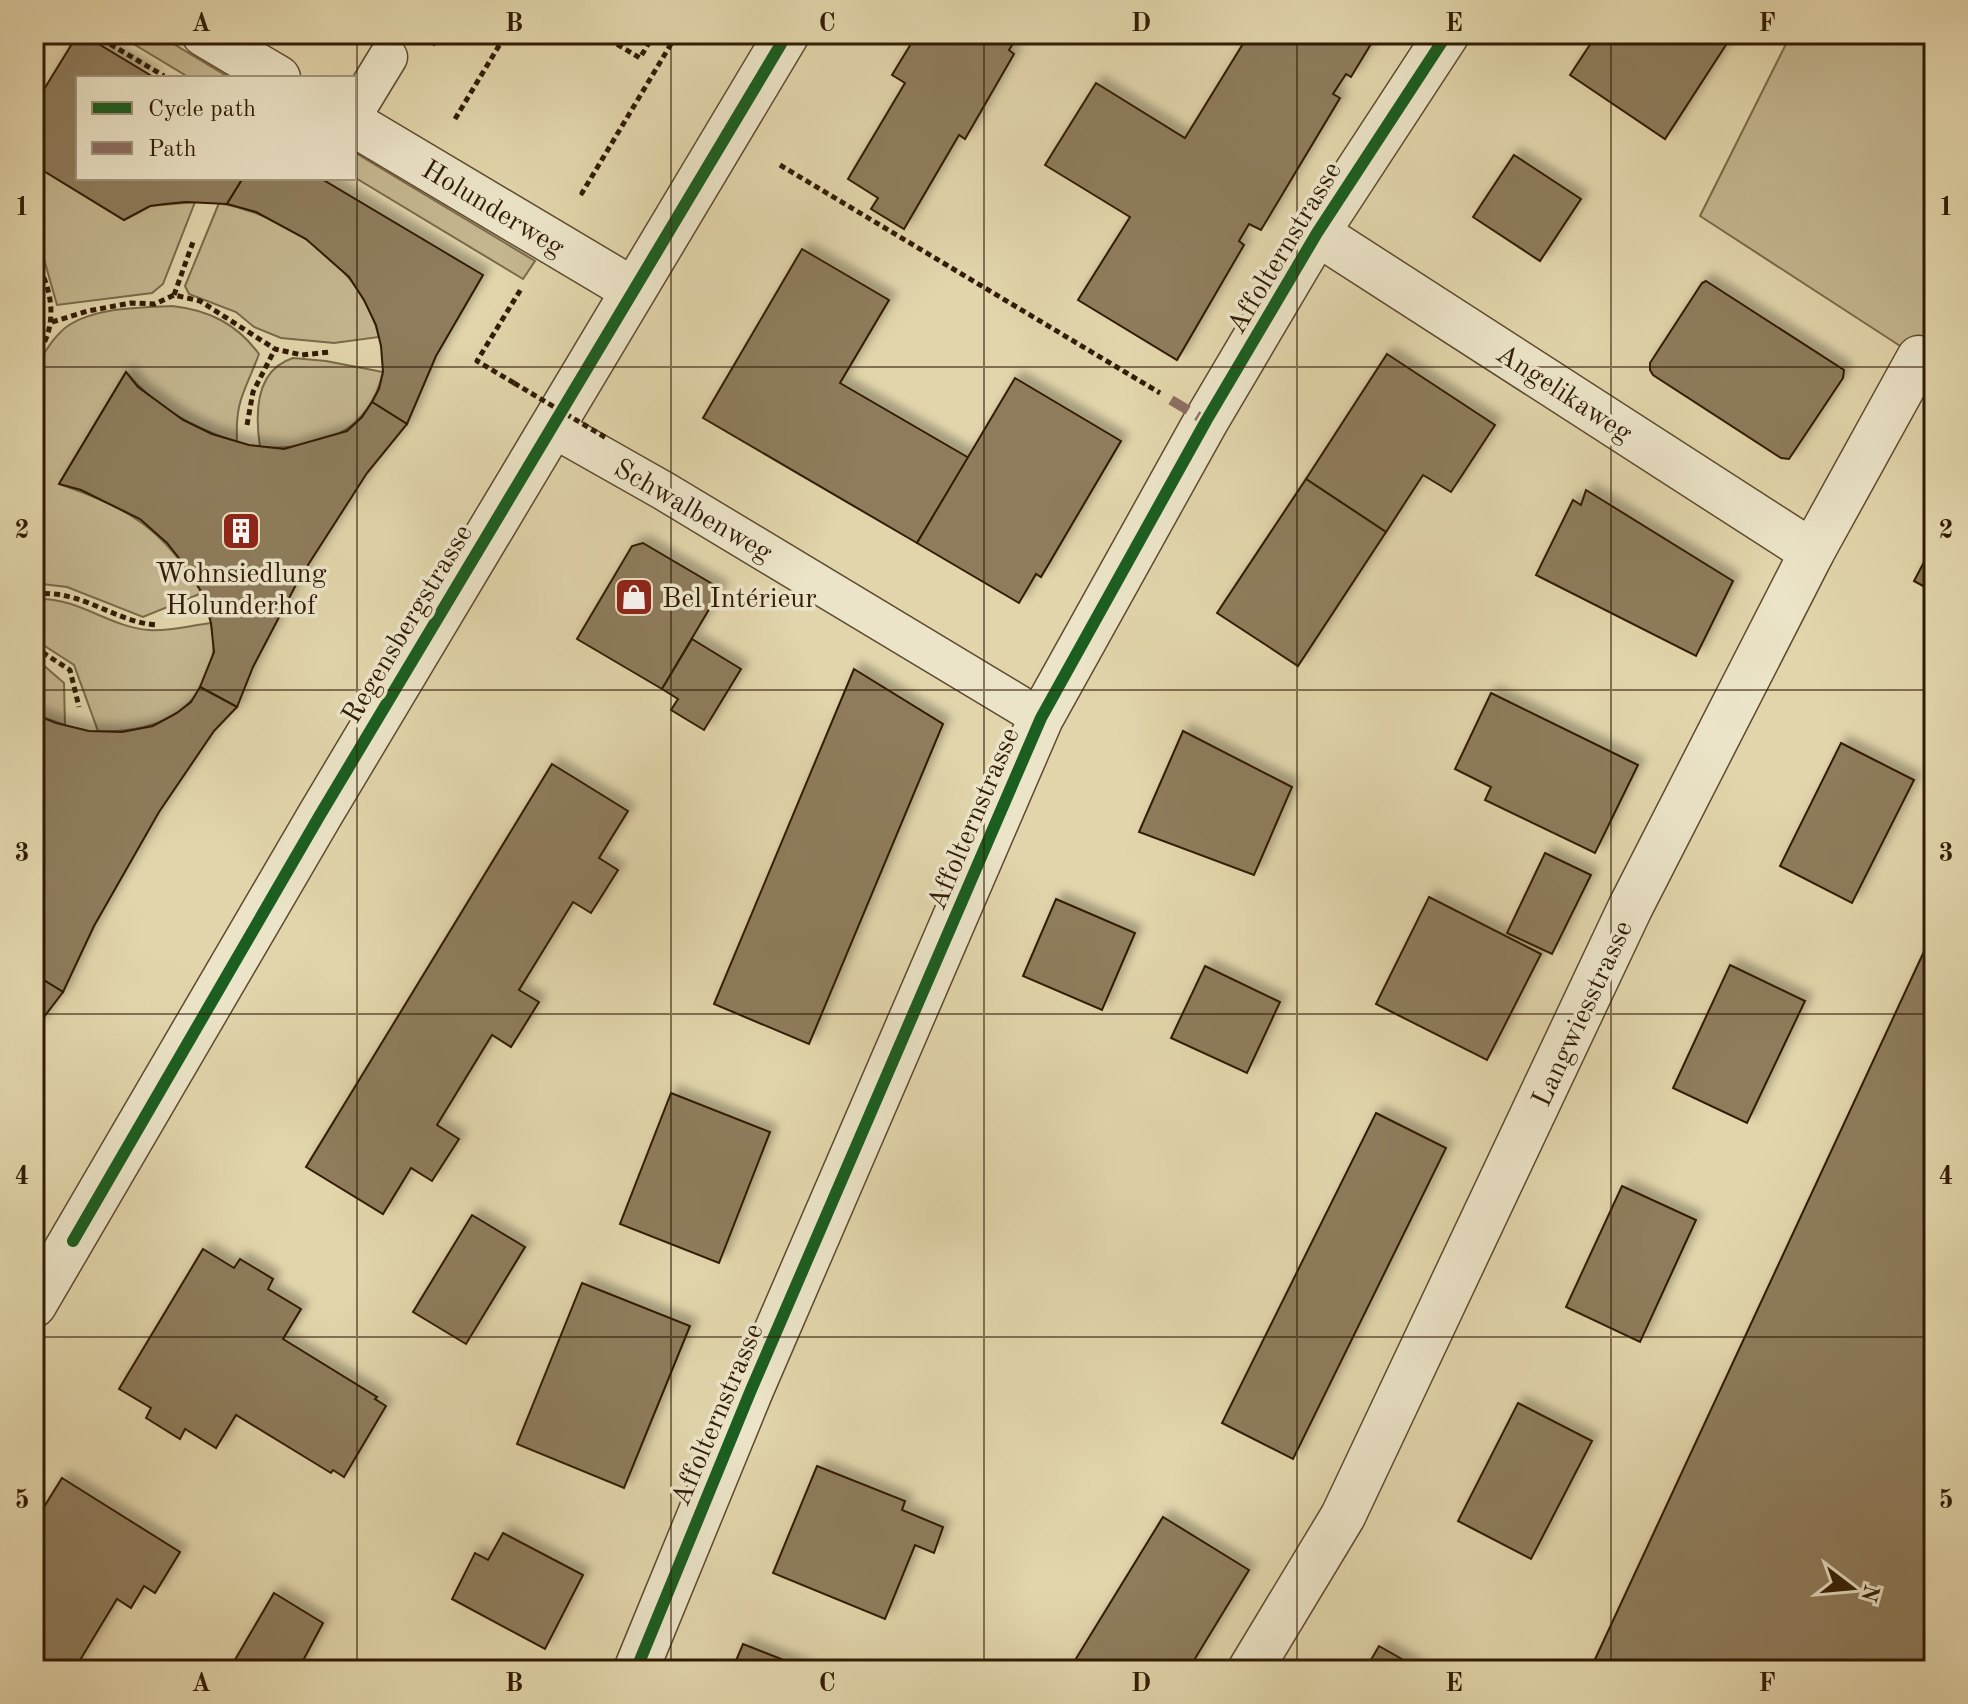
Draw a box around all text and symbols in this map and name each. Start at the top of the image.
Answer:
text: A [191,11,211,37]
text: B [505,11,523,37]
text: C [818,11,836,37]
text: D [1131,11,1151,37]
text: E [1445,11,1463,37]
text: F [1758,11,1776,37]
legend [76,76,356,180]
text: Cycle path [148,98,256,122]
text: Path [148,138,197,162]
street label: Holunderweg [416,156,569,263]
street label: Affolternstrasse [1223,158,1348,339]
text: 1 [14,195,30,221]
text: 1 [1938,195,1954,221]
street label: Angelikaweg [1490,340,1636,449]
street label: Schwalbenweg [609,455,776,568]
building icon: Wohnsiedlung Holunderhof [220,510,262,552]
text: 2 [14,518,30,544]
text: 2 [1938,518,1954,544]
street label: Regensbergstrasse [338,520,479,729]
place label: Wohnsiedlung Holunderhof [155,561,327,621]
shop icon: Bel Intérieur [613,576,655,618]
place label: Bel Intérieur [662,586,817,614]
street label: Affolternstrasse [924,724,1026,914]
text: 3 [14,841,30,867]
text: 3 [1938,841,1954,867]
street label: Langwiesstrasse [1528,917,1639,1112]
text: 4 [14,1164,30,1190]
text: 4 [1938,1164,1954,1190]
street label: Affolternstrasse [668,1320,770,1510]
text: 5 [14,1488,30,1514]
text: 5 [1938,1488,1954,1514]
north arrow [1812,1548,1892,1628]
text: N [1856,1582,1882,1604]
text: A [191,1671,211,1697]
text: B [505,1671,523,1697]
text: C [818,1671,836,1697]
text: D [1131,1671,1151,1697]
text: E [1445,1671,1463,1697]
text: F [1758,1671,1776,1697]

